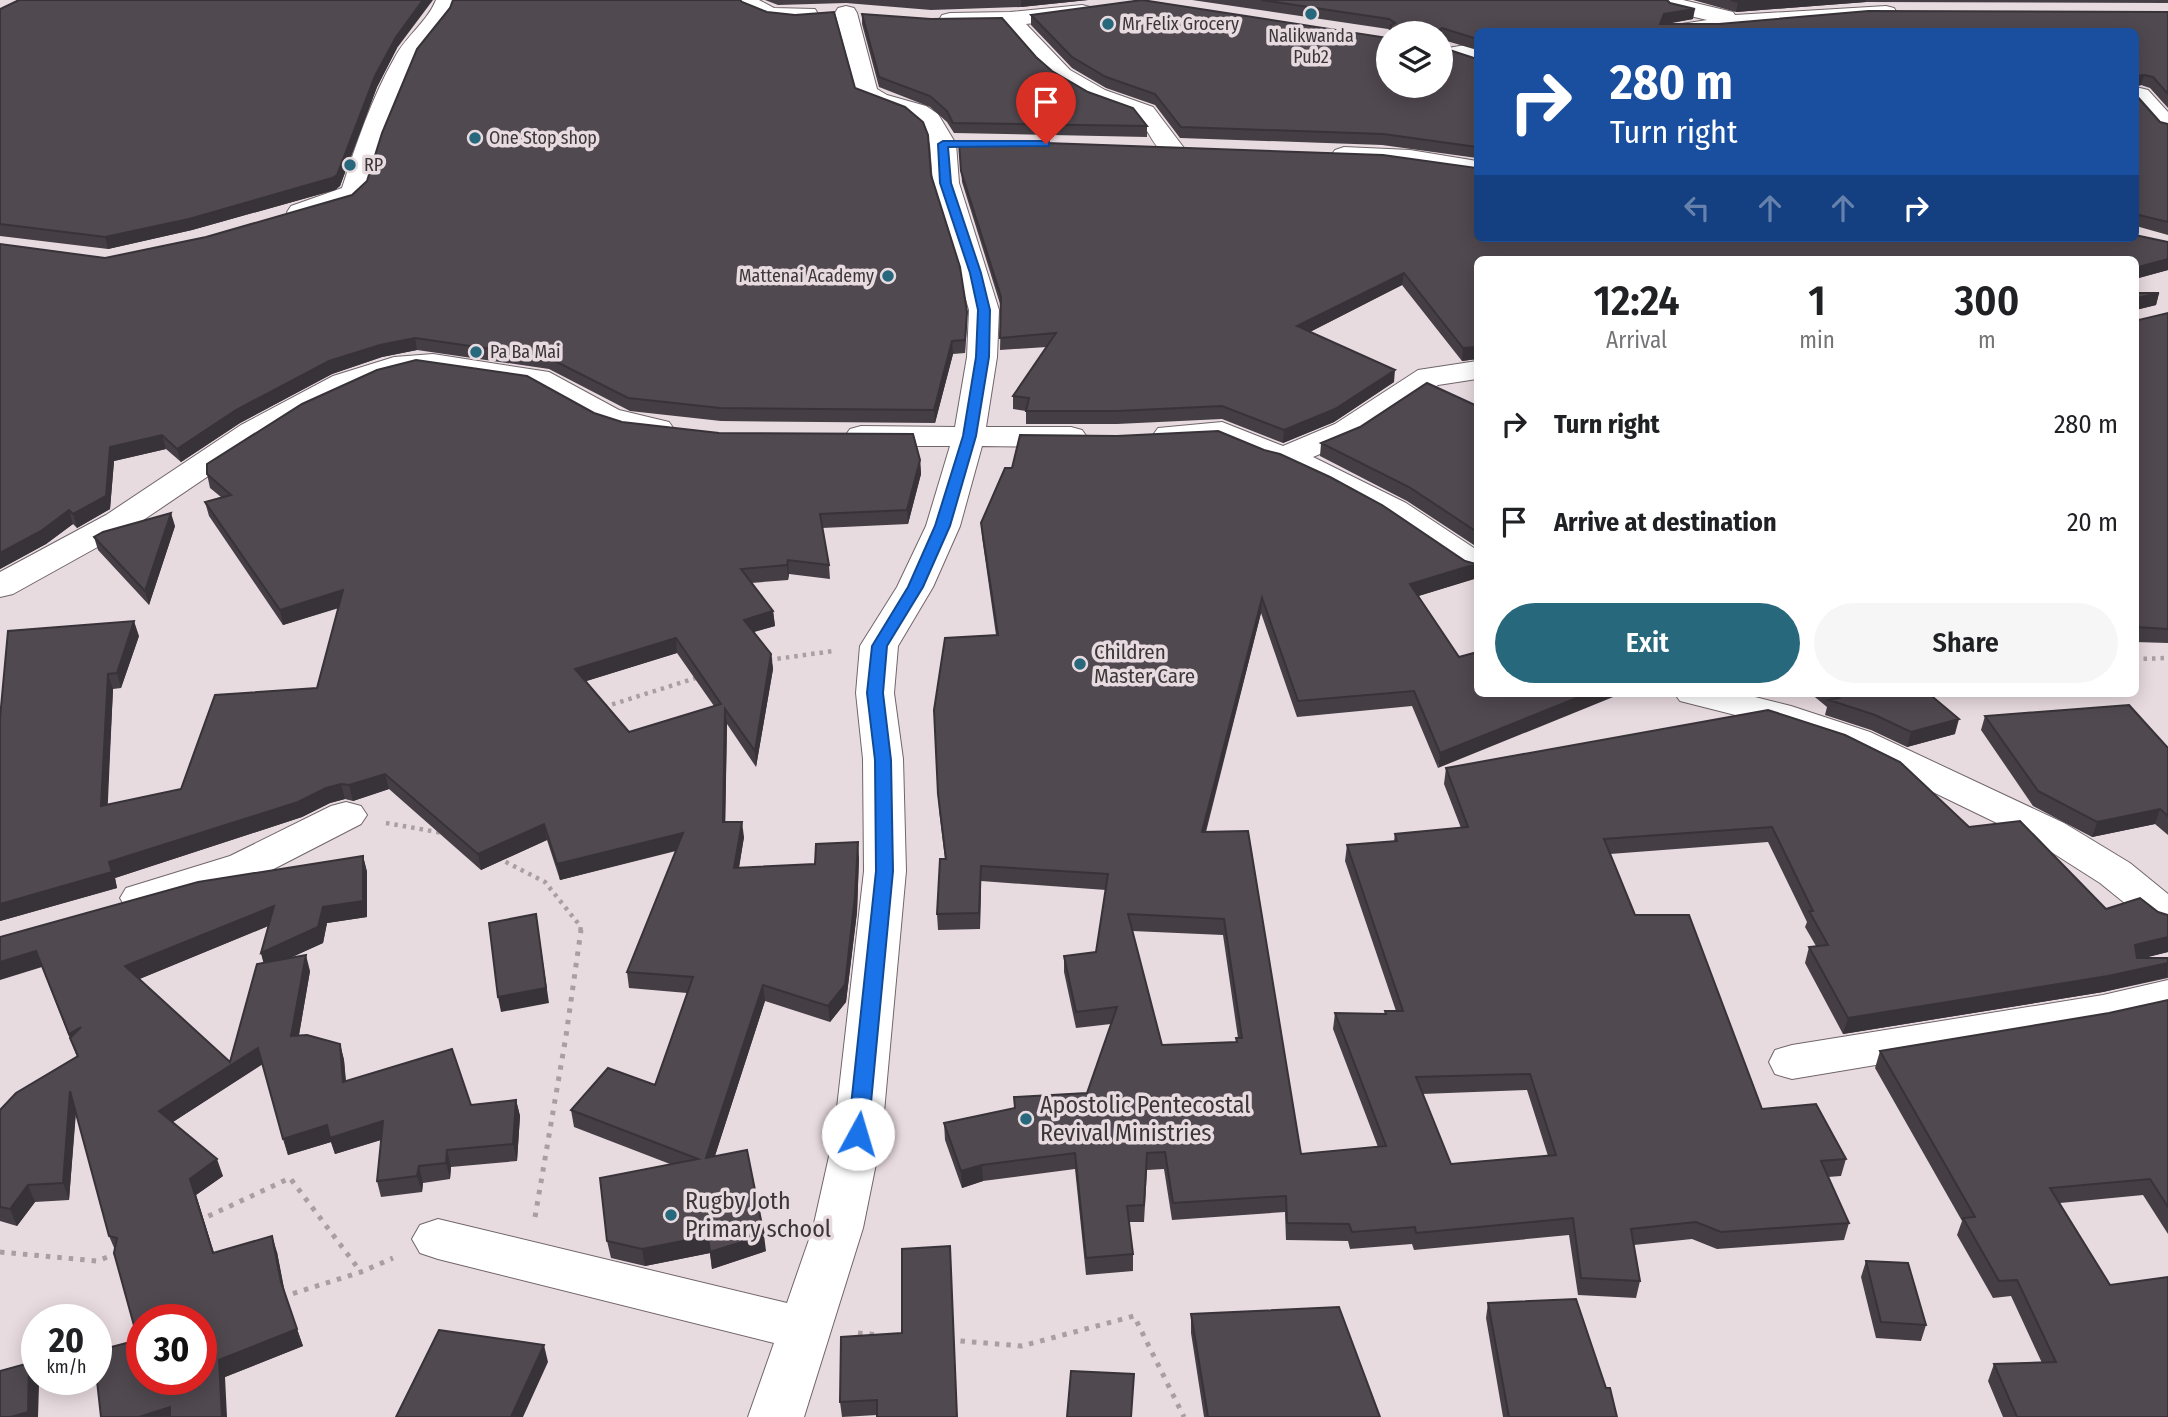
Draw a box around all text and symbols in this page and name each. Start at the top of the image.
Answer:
marker: Nalikwanda Pub2 [1303,6,1319,22]
place label: Mr Felix Grocery [1122,13,1239,35]
marker: Mr Felix Grocery [1100,16,1116,32]
map controls [1376,21,1453,98]
button: layers [1376,21,1453,98]
place label: Nalikwanda Pub2 [1268,25,1354,68]
text: 280 m [1610,53,1733,112]
icon: right [1495,56,1586,147]
pin [1016,72,1076,144]
icon: arrive [1027,83,1065,121]
text: Turn right [1610,113,1737,151]
place label: One Stop shop [489,127,597,149]
marker: One Stop shop [467,130,483,146]
place label: RP [364,154,383,176]
marker: RP [342,157,358,173]
icon: left [1678,189,1716,227]
icon: ahead [1751,189,1789,227]
icon: ahead [1824,189,1862,227]
icon: right [1897,189,1935,227]
place label: Mattenai Academy [739,265,874,287]
marker: Mattenai Academy [880,268,896,284]
text: 12:24 [1594,276,1680,326]
text: 1 [1808,276,1826,326]
text: 300 [1954,276,2019,326]
text: Arrival [1606,326,1667,354]
text: min [1799,326,1835,354]
text: m [1978,326,1996,354]
place label: Pa Ba Mai [490,341,561,363]
marker: Pa Ba Mai [468,344,484,360]
icon: right [1495,405,1533,443]
text: Turn right [1554,409,1660,440]
text: 280 m [2054,409,2118,440]
icon: arrive [1495,503,1533,541]
text: Arrive at destination [1554,507,1777,538]
text: 20 m [2067,507,2118,538]
button: Exit [1495,603,1800,683]
button: Share [1814,603,2118,683]
place label: Children Master Care [1094,639,1195,689]
marker: Children Master Care [1072,656,1088,672]
place label: Apostolic Pentecostal Revival Ministries [1040,1091,1251,1147]
position arrow [821,1097,895,1171]
marker: Apostolic Pentecostal Revival Ministries [1018,1111,1034,1127]
place label: Rugby Joth Primary school [685,1187,831,1243]
marker: Rugby Joth Primary school [663,1207,679,1223]
speed limit sign: 30 [126,1304,217,1395]
text: 20 [49,1319,84,1361]
text: km/h [46,1356,87,1378]

